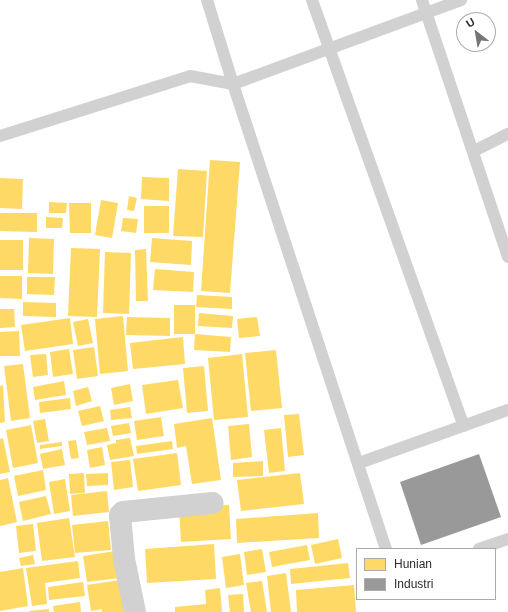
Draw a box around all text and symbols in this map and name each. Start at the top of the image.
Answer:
north arrow [456,12,496,52]
text: U [464,15,477,30]
legend [356,548,496,600]
text: Hunian [394,557,432,571]
text: Industri [394,577,433,591]

